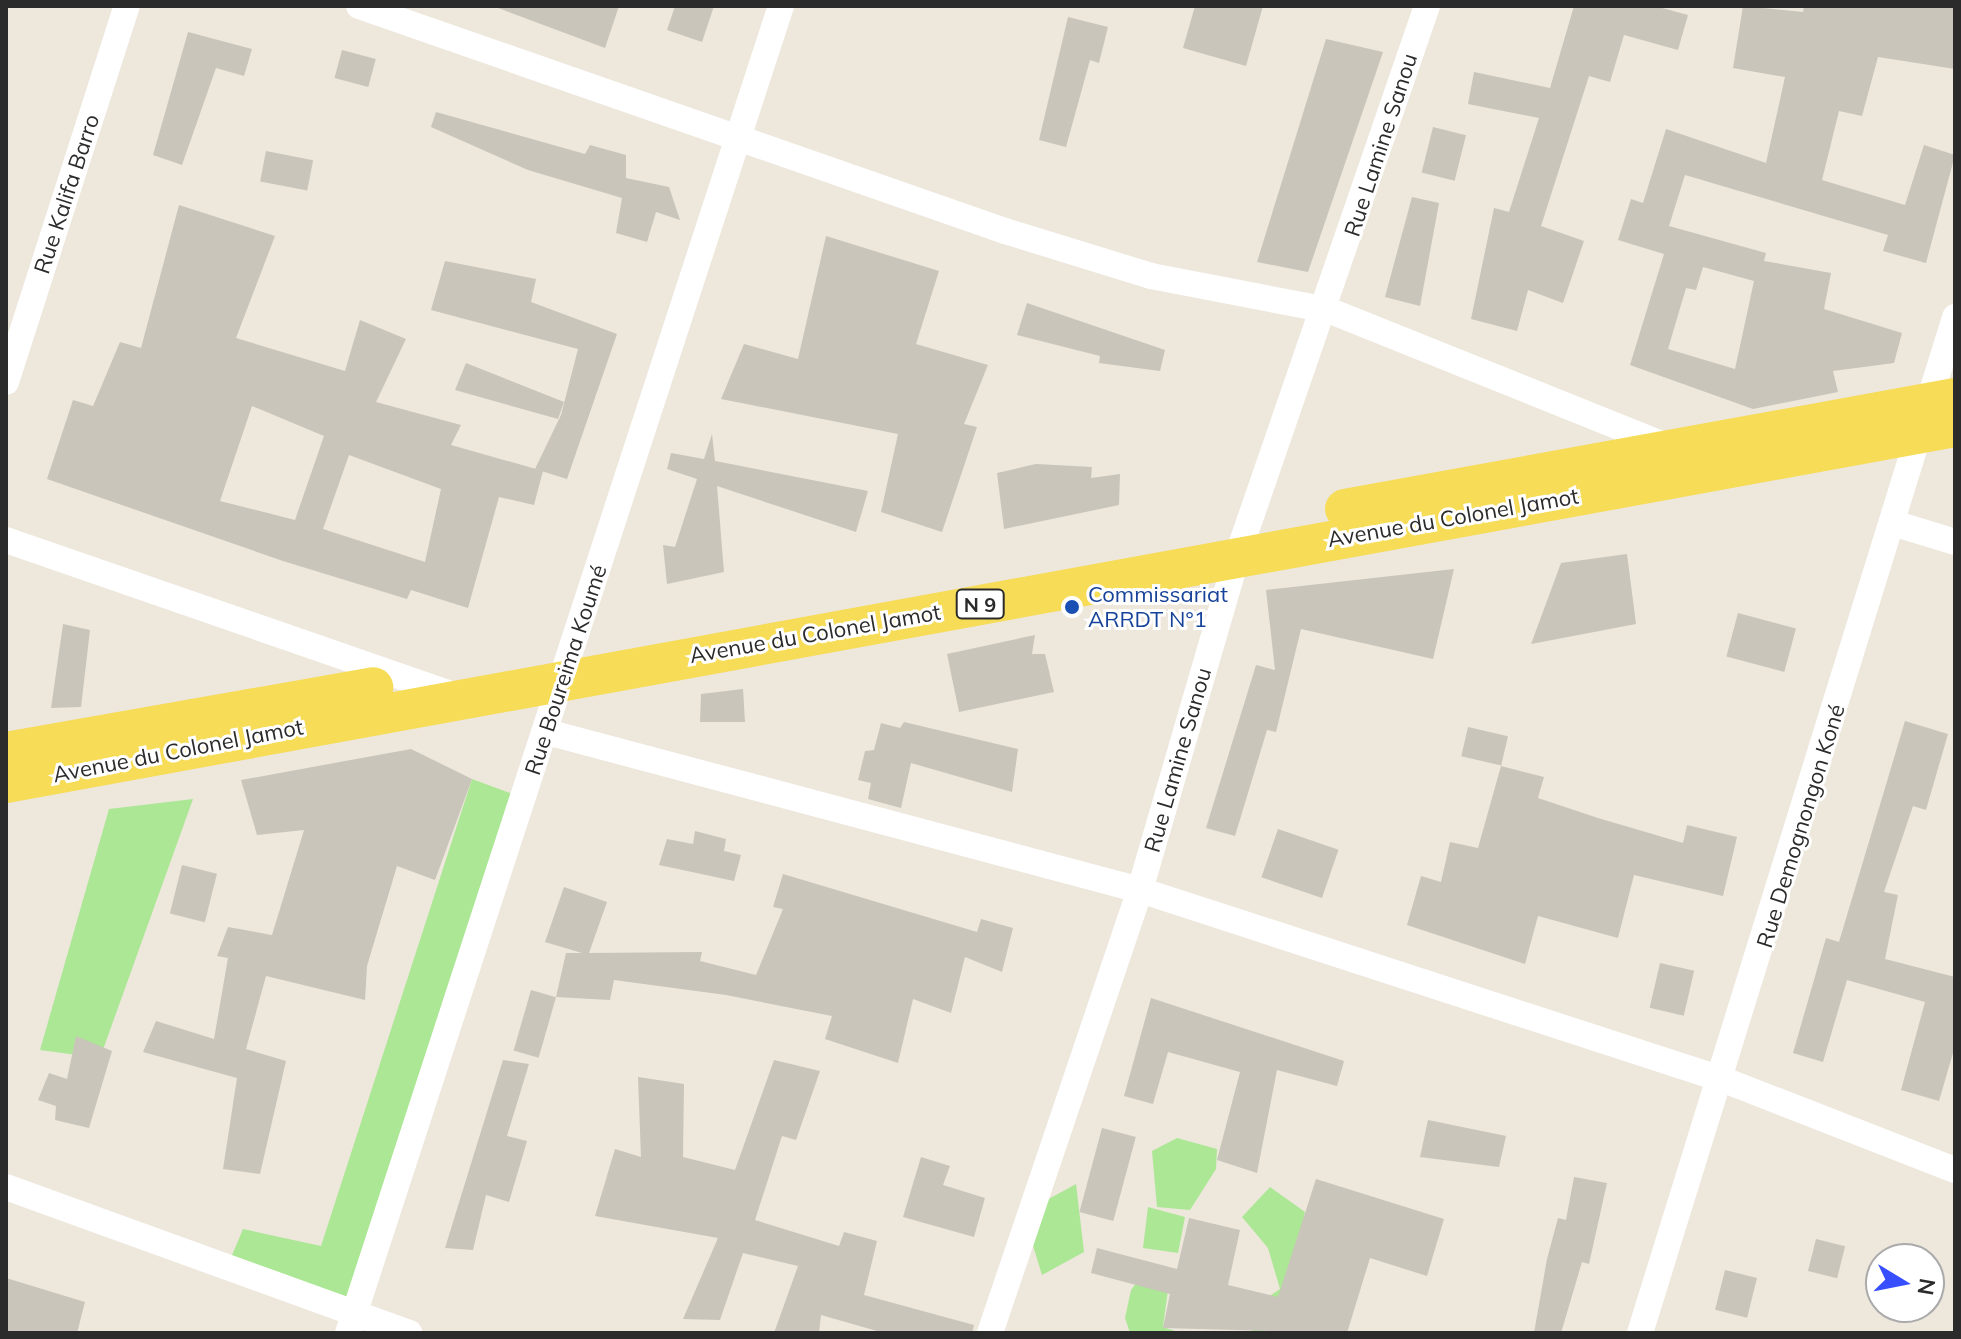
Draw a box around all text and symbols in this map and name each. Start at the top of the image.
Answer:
street label: Rue Lamine Sanou [1339,50,1423,240]
street label: Rue Kalifa Barro [29,111,105,277]
street label: Avenue du Colonel Jamot [1325,483,1581,553]
street label: Rue Boureima Koumé [520,562,612,778]
place label: Commissariat ARRDT N°1 [1088,581,1228,632]
road number: N 9 [954,588,1006,620]
marker: Commissariat ARRDT N°1 [1063,598,1081,616]
street label: Avenue du Colonel Jamot [687,599,943,669]
street label: Rue Lamine Sanou [1139,665,1217,855]
street label: Rue Demognongon Koné [1751,701,1851,951]
street label: Avenue du Colonel Jamot [51,714,305,788]
north arrow [1865,1243,1945,1323]
text: N [1911,1276,1942,1297]

